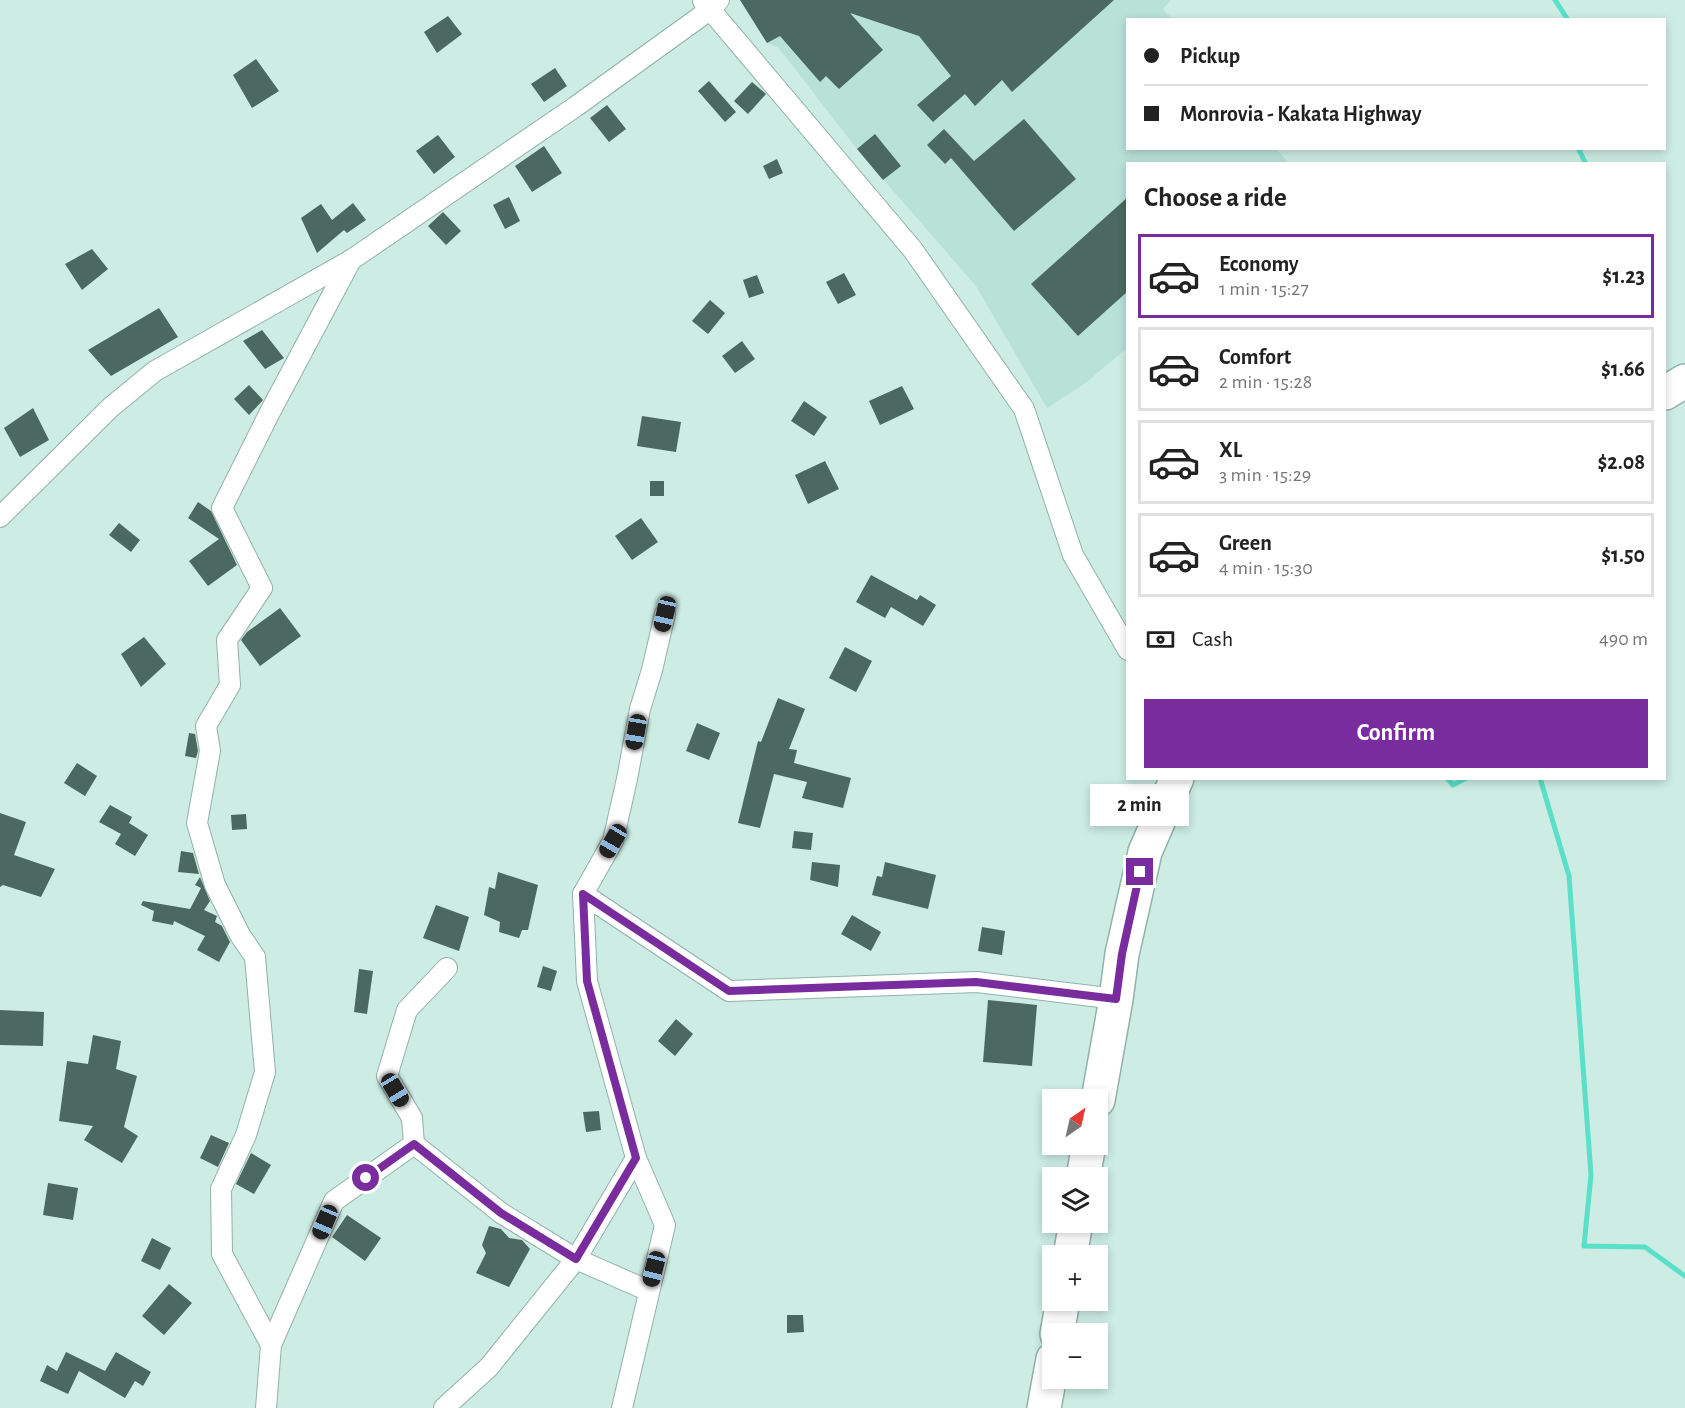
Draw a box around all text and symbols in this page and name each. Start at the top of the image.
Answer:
text: Pickup [1180,45,1240,67]
text: Monrovia - Kakata Highway [1180,103,1422,125]
text: Choose a ride [1144,184,1287,211]
icon: car [1147,249,1201,303]
text: Economy [1219,253,1299,275]
text: $1.23 [1602,265,1645,287]
text: 1 min · 15:27 [1219,279,1309,299]
icon: car [1147,342,1201,396]
text: Comfort [1219,346,1291,368]
text: $1.66 [1601,358,1645,380]
text: 2 min · 15:28 [1219,372,1312,392]
icon: car [1147,435,1201,489]
text: XL [1219,439,1242,461]
text: $2.08 [1597,451,1645,473]
text: 3 min · 15:29 [1219,465,1311,485]
icon: car [1147,528,1201,582]
text: Green [1219,532,1272,554]
text: $1.50 [1601,544,1645,566]
text: 4 min · 15:30 [1219,558,1313,578]
car [652,594,678,634]
icon: cash [1144,623,1177,656]
text: Cash [1192,628,1233,650]
text: 490 m [1599,629,1648,649]
button: Confirm [1144,699,1648,768]
car [624,713,648,751]
callout: 2 min [1090,785,1190,827]
text: 2 min [1117,795,1162,815]
car [596,821,630,861]
route end [1126,858,1153,885]
car [378,1070,412,1110]
north arrow [1042,1089,1108,1155]
map controls [1042,1089,1108,1389]
route start [352,1164,379,1191]
button: layers [1042,1167,1108,1233]
car [310,1202,340,1242]
button: + [1042,1245,1108,1311]
car [641,1249,667,1289]
button: − [1042,1323,1108,1389]

